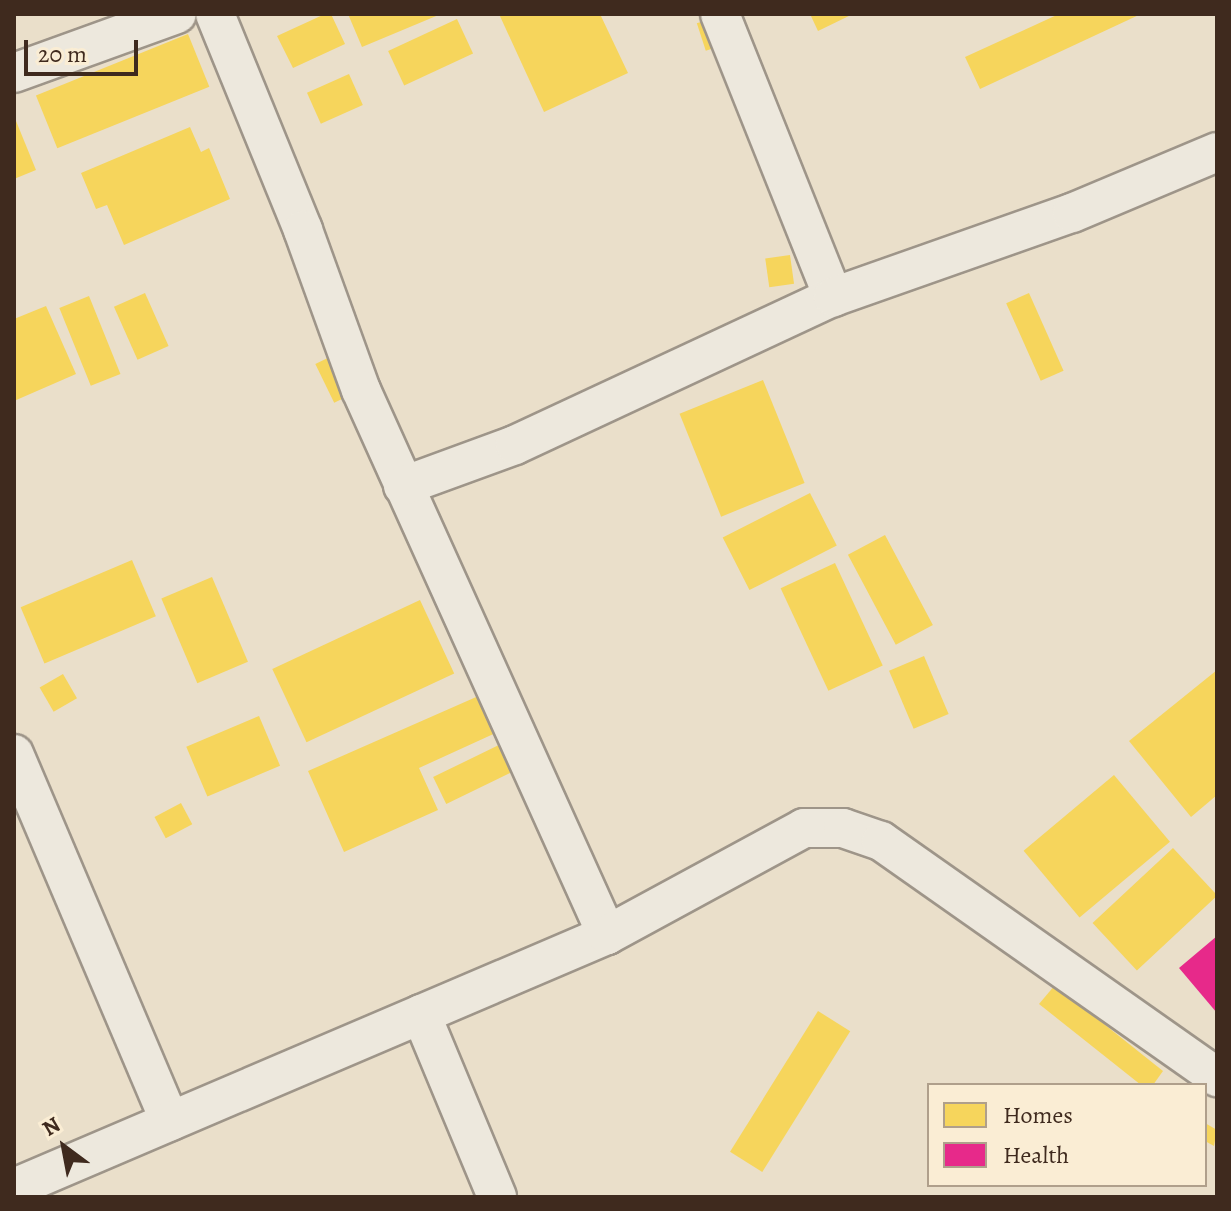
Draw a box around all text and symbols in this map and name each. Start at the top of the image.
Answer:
scale bar [28,24,142,74]
text: 20 m [38,38,87,70]
legend [927,1083,1207,1187]
text: Homes [1003,1099,1073,1131]
north arrow [24,1107,104,1187]
text: N [37,1110,66,1144]
text: Health [1003,1139,1069,1171]

